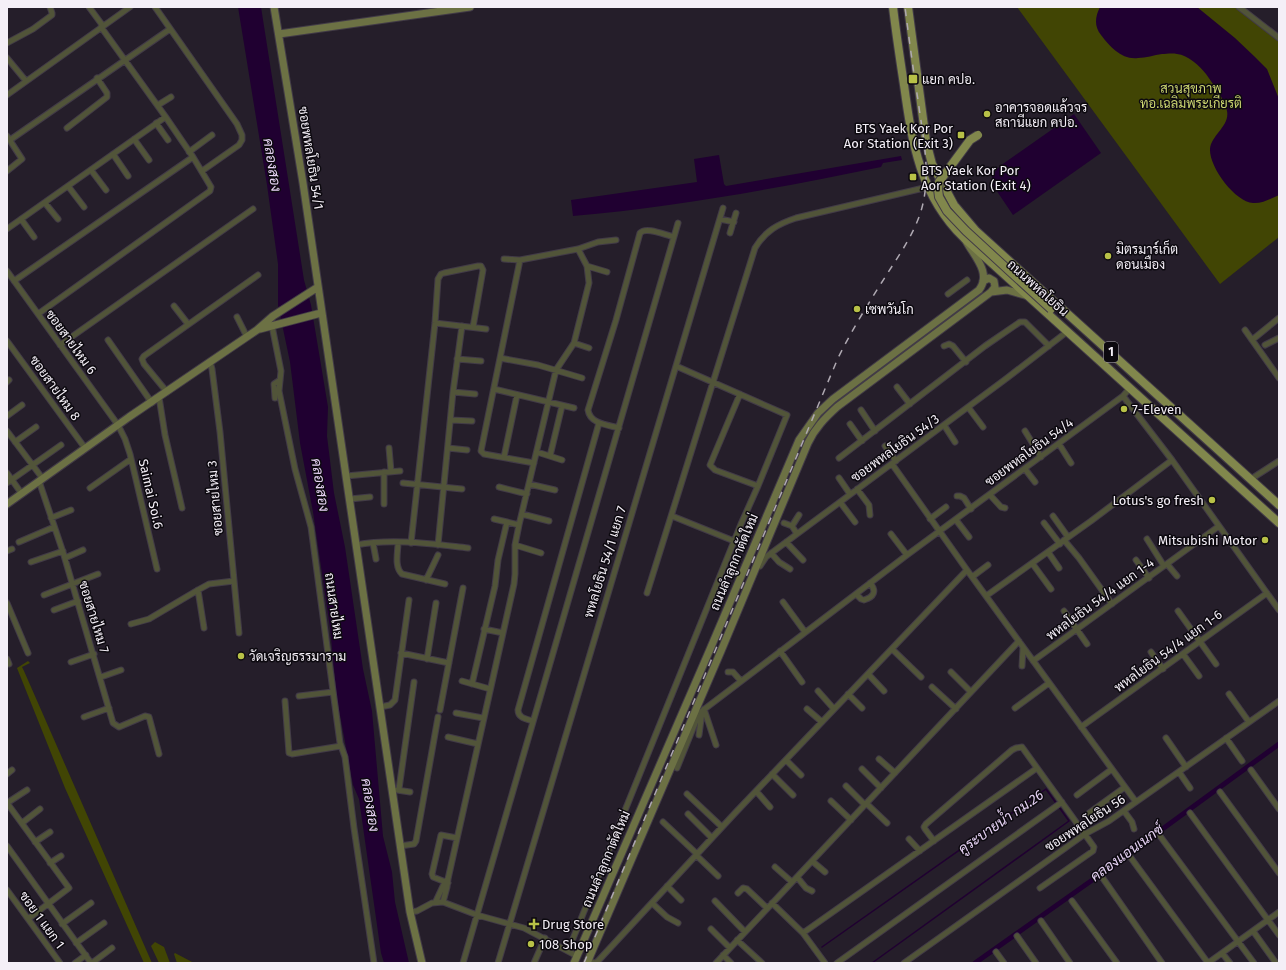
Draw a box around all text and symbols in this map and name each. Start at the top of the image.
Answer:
place label: แยก คปอ. [922,72,975,87]
marker: แยก คปอ. [907,73,919,85]
park label: สวนสุขภาพ ทอ.เฉลิมพระเกียรติ [1140,81,1242,111]
place label: อาคารจอดแล้วจร สถานีแยก คปอ. [995,98,1087,130]
street label: ซอยพหลโยธิน 54/1 [295,105,328,211]
marker: อาคารจอดแล้วจร สถานีแยก คปอ. [982,109,992,119]
place label: BTS Yaek Kor Por Aor Station (Exit 3) [844,121,953,151]
marker: BTS Yaek Kor Por Aor Station (Exit 3) [956,130,966,140]
water label: คลองสอง [259,137,285,193]
place label: BTS Yaek Kor Por Aor Station (Exit 4) [921,163,1031,193]
marker: BTS Yaek Kor Por Aor Station (Exit 4) [908,172,918,182]
place label: มิตรมาร์เก็ต ดอนเมือง [1116,240,1178,272]
marker: มิตรมาร์เก็ต ดอนเมือง [1103,251,1113,261]
street label: ถนนพหลโยธิน [1004,256,1072,319]
place label: เซพวันโก [865,301,914,317]
marker: เซพวันโก [852,304,862,314]
street label: ซอยสายไหม 6 [43,306,100,377]
road number: 1 [1104,342,1118,362]
street label: ซอยสายไหม 8 [27,352,84,423]
place label: 7-Eleven [1132,402,1182,417]
marker: 7-Eleven [1119,404,1129,414]
street label: ซอยพหลโยธิน 54/3 [847,410,942,485]
street label: ซอยพหลโยธิน 54/4 [981,414,1076,489]
water label: คลองสอง [307,457,333,513]
street label: Saimai Soi.6 [136,458,166,531]
street label: ซอยสายไหม 3 [203,460,226,536]
place label: Lotus's go fresh [1113,493,1204,508]
marker: Lotus's go fresh [1207,495,1217,505]
street label: พหลโยธิน 54/1 แยก 7 [580,504,629,620]
street label: ถนนลำลูกกาตัดใหม่ [706,511,763,613]
place label: Mitsubishi Motor [1158,533,1257,548]
marker: Mitsubishi Motor [1260,535,1270,545]
street label: พหลโยธิน 54/4 แยก 1-4 [1043,554,1157,643]
street label: ถนนสายไหม [322,572,347,640]
street label: ซอยสายไหม 7 [76,579,113,655]
street label: พหลโยธิน 54/4 แยก 1-6 [1111,606,1225,695]
place label: วัดเจริญธรรมาราม [249,648,346,665]
marker: วัดเจริญธรรมาราม [236,651,246,661]
water label: คลองสอง [357,777,383,833]
water label: คูระบายน้ำ กม.26 [953,783,1047,858]
street label: ซอยพหลโยธิน 56 [1041,791,1128,855]
street label: ถนนลำลูกกาตัดใหม่ [578,808,635,910]
water label: คลองแอนเนกซ์ [1086,819,1169,885]
street label: ซอย 1 แยก 1 [16,888,68,952]
place label: Drug Store [542,917,604,932]
marker: Drug Store [529,919,539,929]
place label: 108 Shop [539,937,593,952]
marker: 108 Shop [526,939,536,949]

